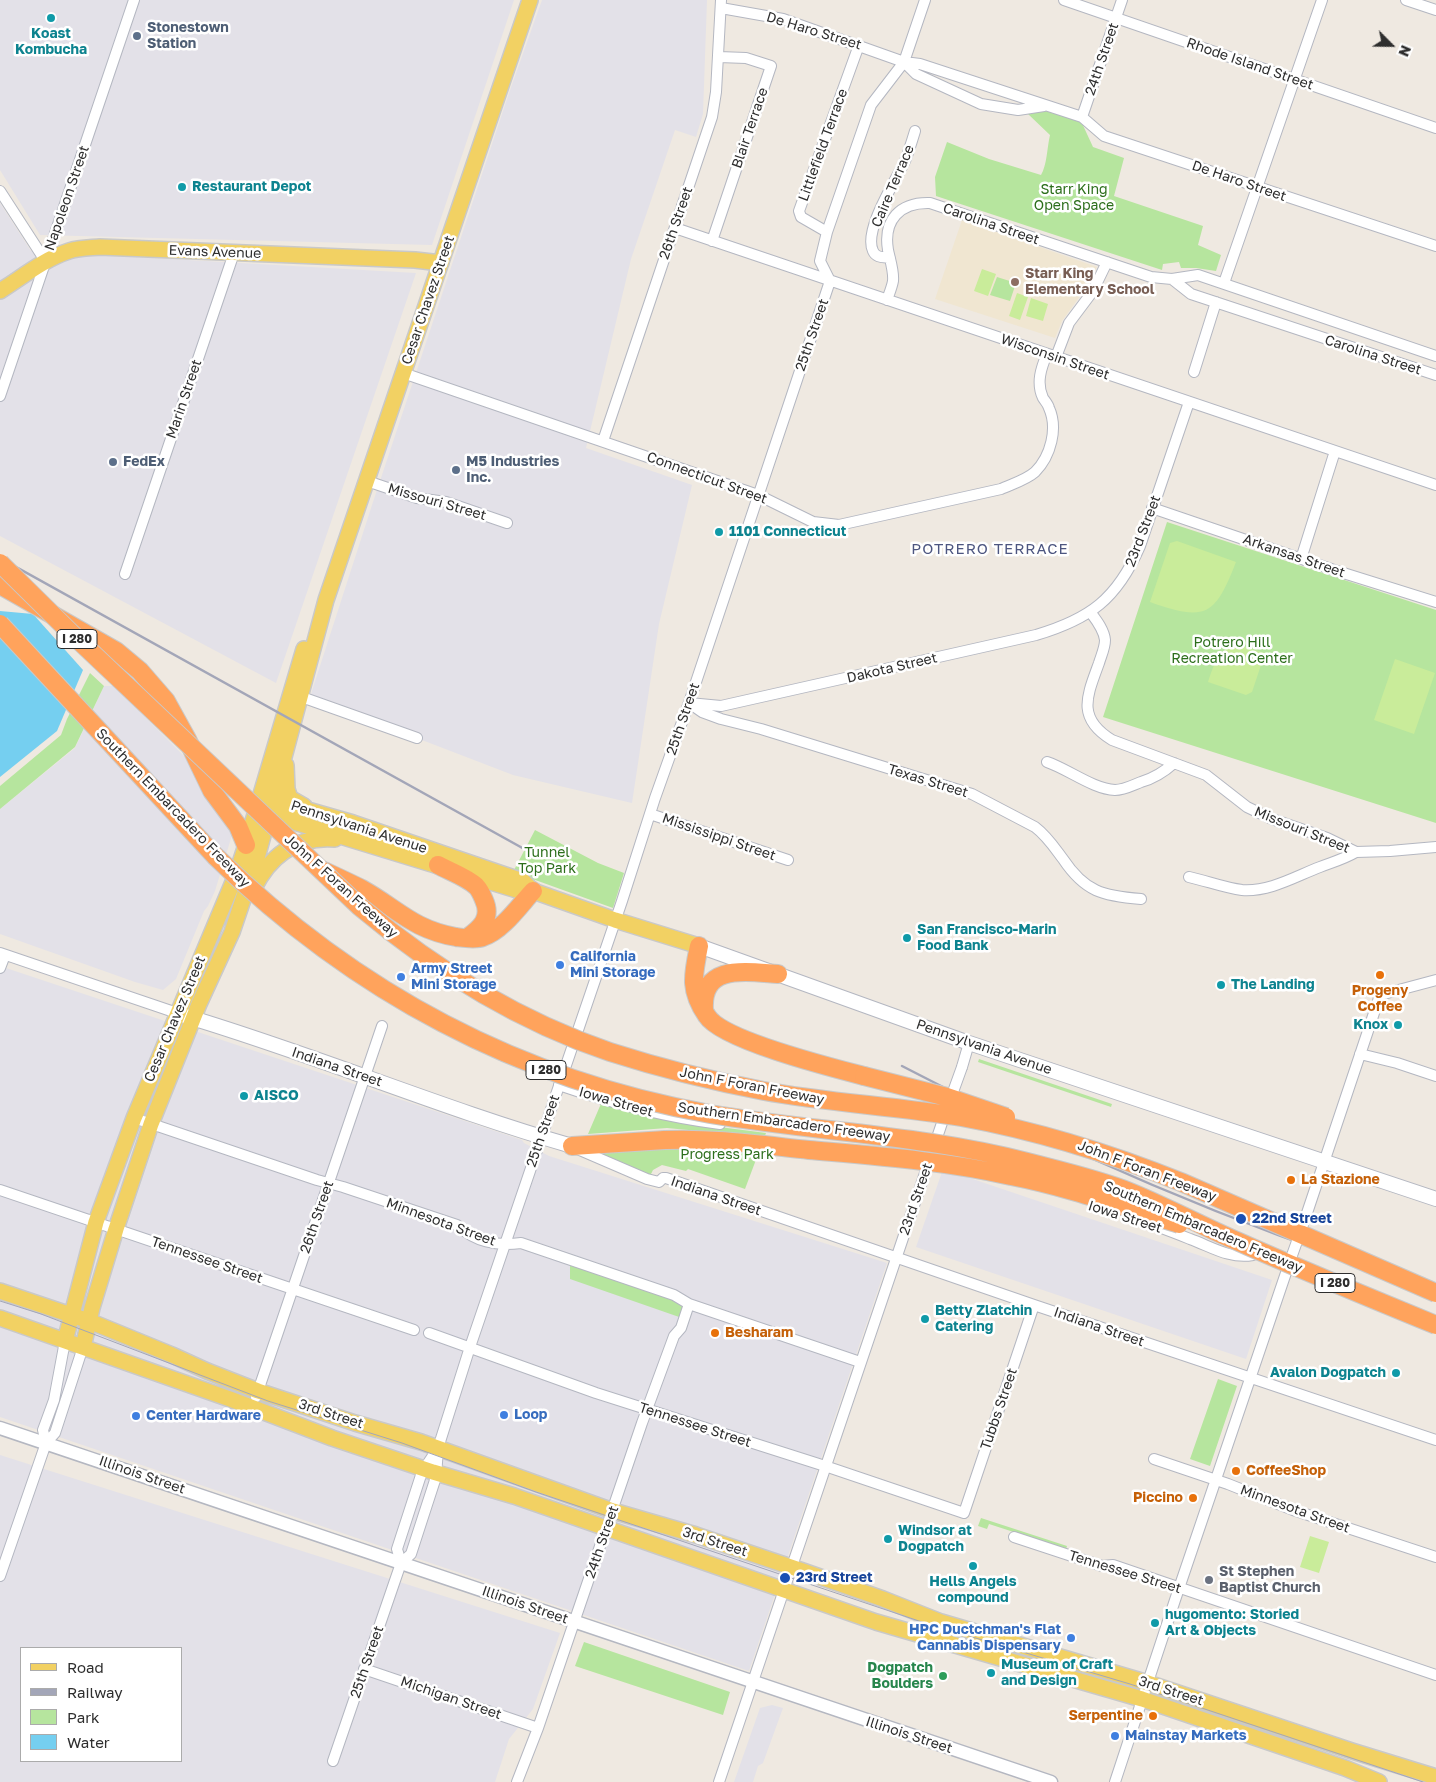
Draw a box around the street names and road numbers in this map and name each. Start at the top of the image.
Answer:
street label: De Haro Street [764,9,864,53]
street label: 24th Street [1082,20,1122,98]
street label: Rhode Island Street [1184,34,1316,94]
street label: Blair Terrace [728,85,772,171]
street label: Littlefield Terrace [795,86,851,204]
street label: Caire Terrace [868,142,918,230]
street label: Napoleon Street [41,143,93,253]
street label: De Haro Street [1190,157,1288,205]
street label: 26th Street [656,184,696,262]
street label: Carolina Street [941,200,1041,248]
street label: Cesar Chavez Street [398,233,458,367]
street label: Evans Avenue [168,242,262,262]
street label: 25th Street [792,297,832,373]
street label: Wisconsin Street [998,331,1112,383]
street label: Carolina Street [1322,331,1424,379]
street label: Marin Street [163,357,205,441]
street label: Connecticut Street [645,448,769,508]
street label: Missouri Street [386,480,488,524]
street label: 23rd Street [1122,493,1164,569]
street label: Arkansas Street [1241,531,1347,581]
road number: I 280 [57,630,97,648]
street label: Dakota Street [845,649,939,687]
street label: 25th Street [663,681,703,757]
street label: Southern Embarcadero Freeway [93,725,253,891]
street label: Texas Street [886,761,970,801]
street label: Pennsylvania Avenue [289,797,429,857]
street label: Missouri Street [1252,803,1352,857]
street label: Mississippi Street [660,810,778,864]
street label: John F Foran Freeway [281,831,401,941]
street label: Cesar Chavez Street [141,953,209,1085]
street label: Pennsylvania Avenue [914,1016,1054,1078]
street label: Indiana Street [289,1044,385,1090]
road number: I 280 [526,1060,566,1080]
street label: John F Foran Freeway [678,1064,826,1108]
street label: Iowa Street [577,1083,655,1121]
street label: 25th Street [523,1093,563,1169]
street label: Southern Embarcadero Freeway [677,1099,891,1145]
street label: John F Foran Freeway [1075,1137,1219,1205]
street label: 23rd Street [896,1161,936,1237]
street label: Indiana Street [668,1173,764,1219]
street label: Southern Embarcadero Freeway [1101,1177,1305,1277]
street label: 26th Street [297,1178,337,1256]
street label: Minnesota Street [384,1194,498,1250]
street label: Iowa Street [1086,1197,1164,1237]
street label: Tennessee Street [149,1233,265,1287]
road number: I 280 [1315,1274,1355,1292]
street label: Indiana Street [1051,1304,1147,1350]
street label: Tubbs Street [977,1366,1021,1452]
street label: 3rd Street [297,1396,365,1432]
street label: Tennessee Street [637,1399,753,1451]
street label: Illinois Street [97,1452,187,1498]
street label: Minnesota Street [1238,1481,1352,1537]
street label: 24th Street [582,1503,622,1581]
street label: 3rd Street [681,1524,749,1560]
street label: Tennessee Street [1067,1547,1183,1597]
street label: Illinois Street [480,1582,570,1628]
street label: 25th Street [347,1624,387,1700]
street label: Michigan Street [398,1673,504,1723]
street label: 3rd Street [1137,1673,1205,1709]
street label: Illinois Street [863,1713,955,1757]

